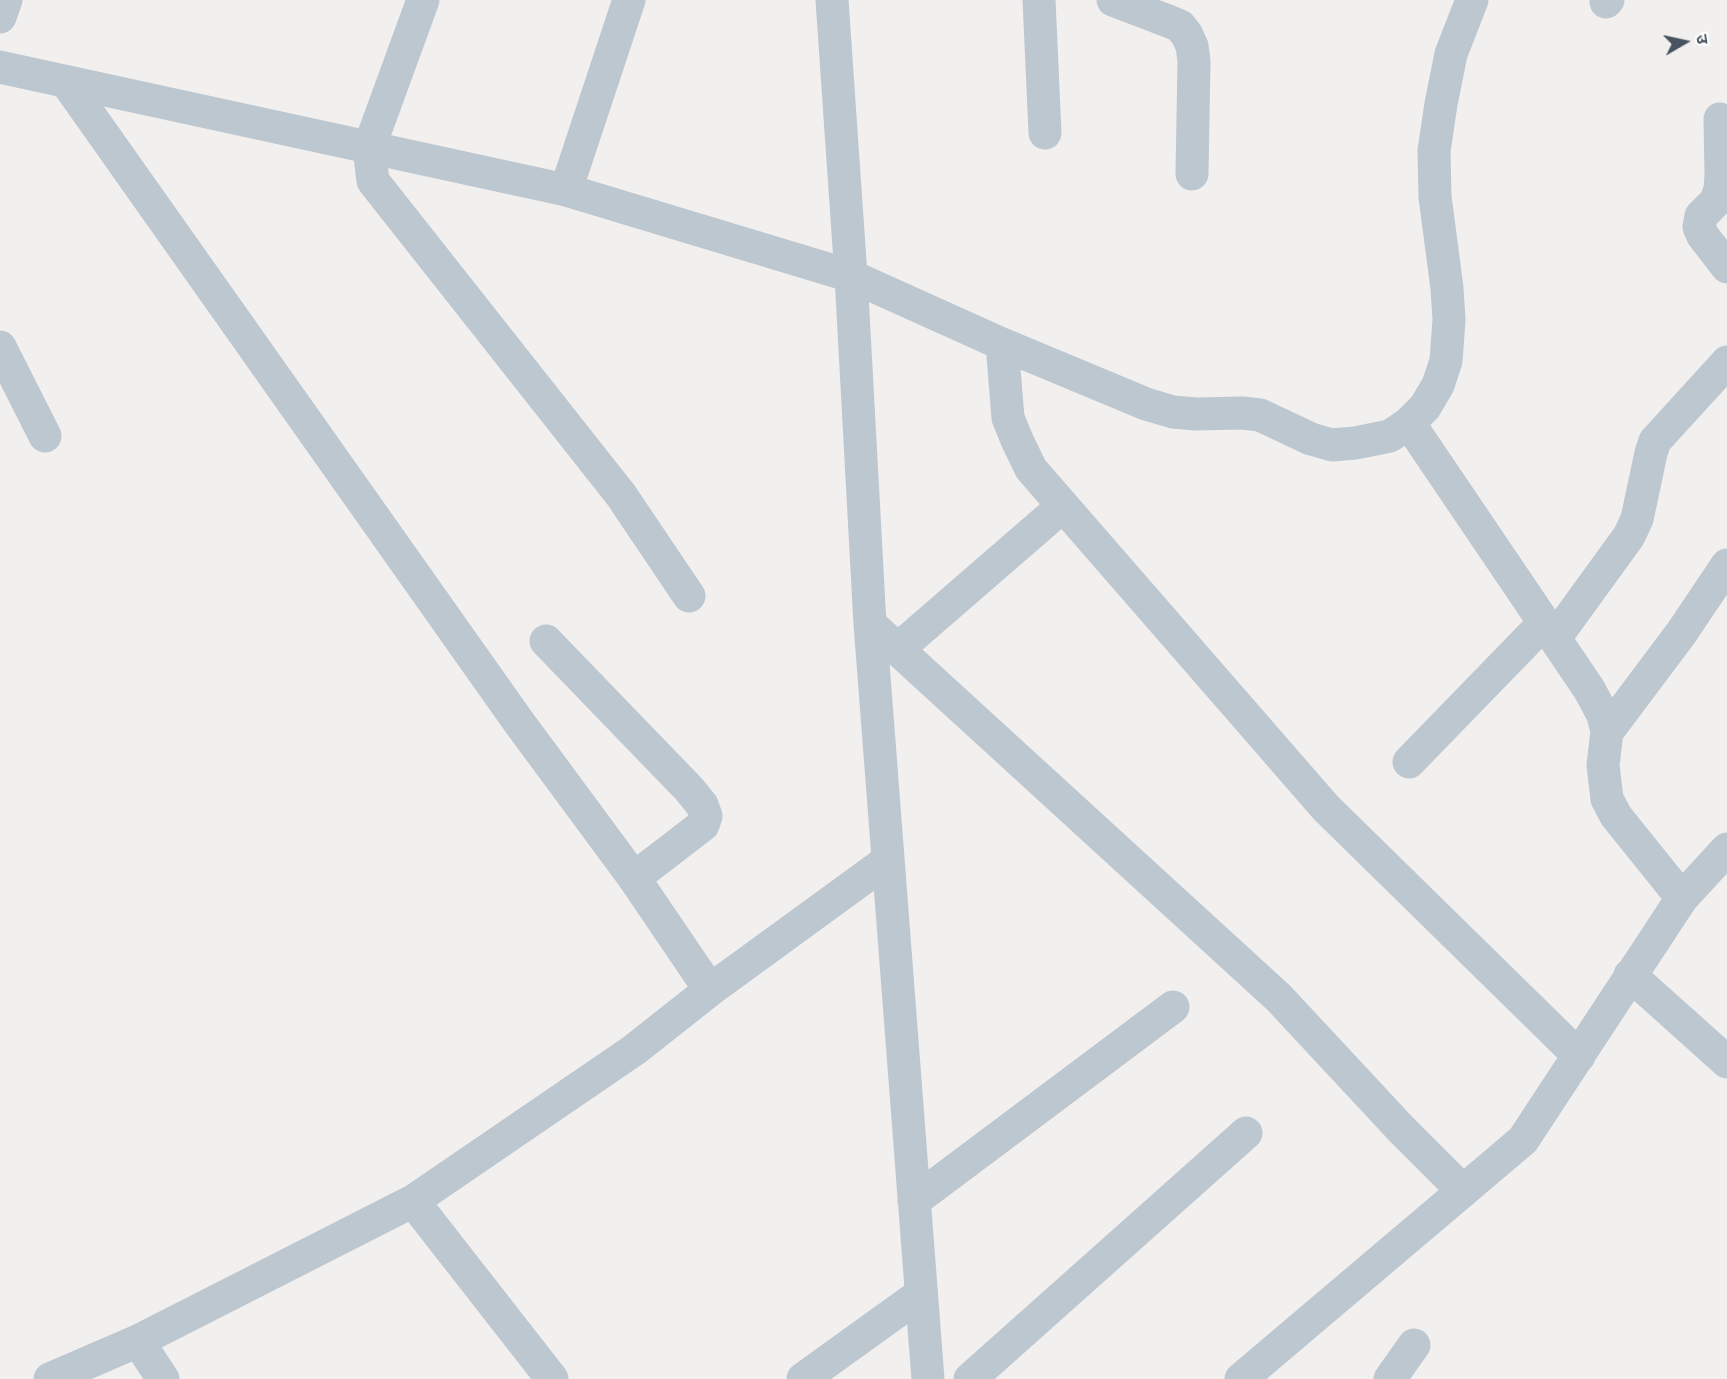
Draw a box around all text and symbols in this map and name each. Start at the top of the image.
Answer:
north arrow [1655,12,1715,72]
text: उ [1692,33,1713,45]

